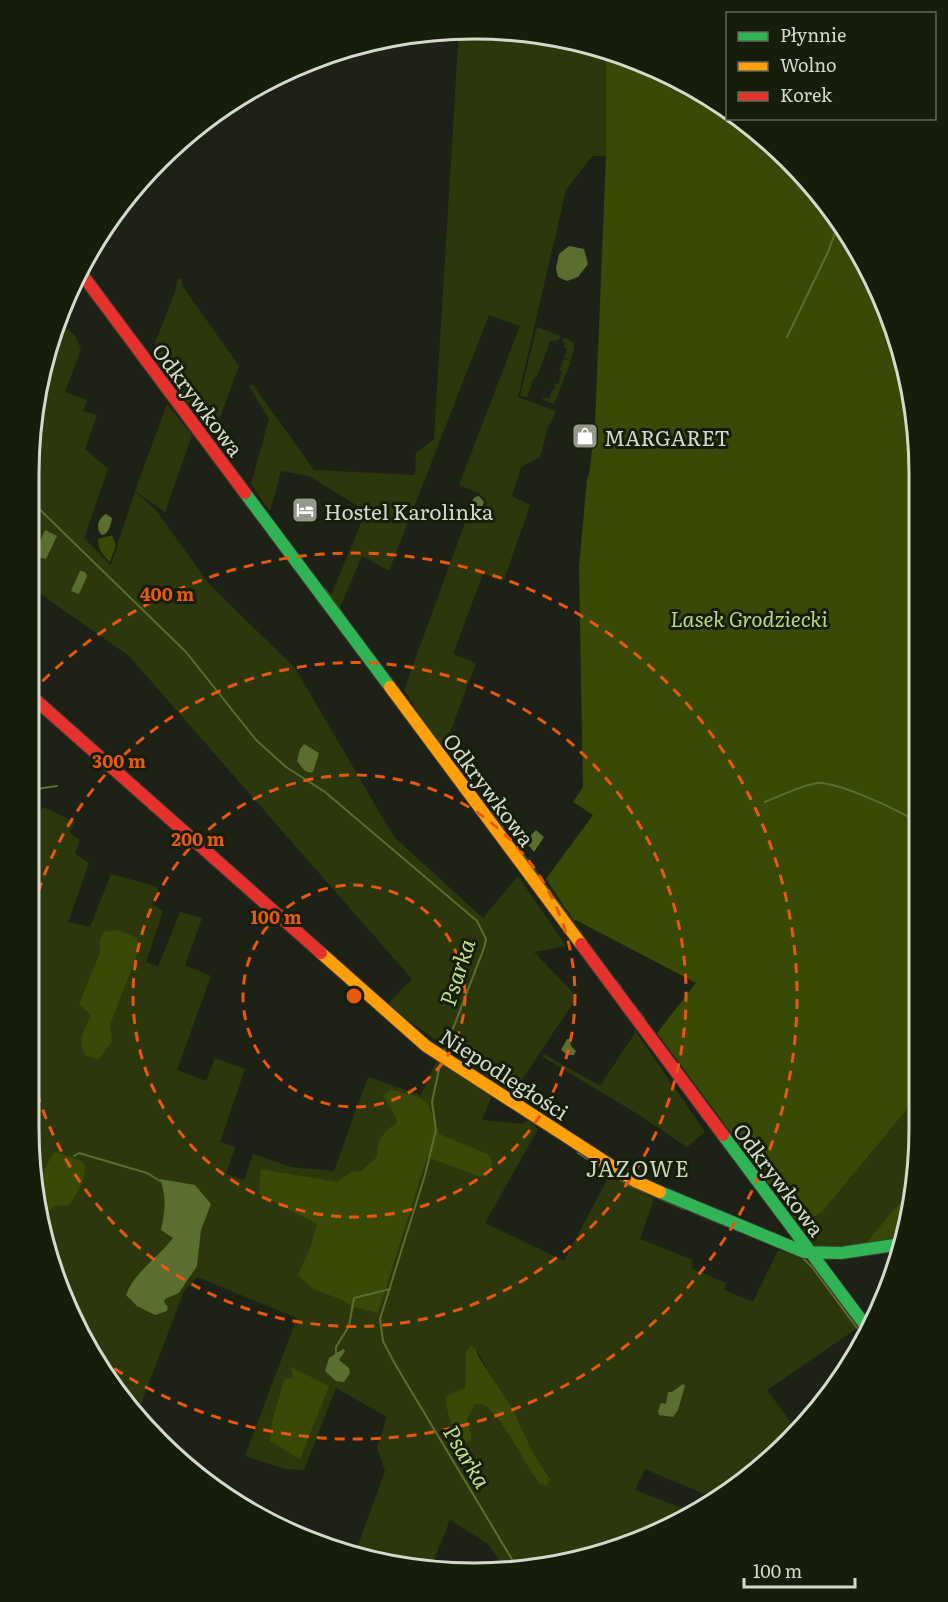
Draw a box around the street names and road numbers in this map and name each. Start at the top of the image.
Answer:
street label: Odkrywkowa [146,336,252,463]
street label: Odkrywkowa [437,726,543,853]
street label: Niepodległości [435,1020,575,1126]
street label: Odkrywkowa [727,1116,833,1243]

